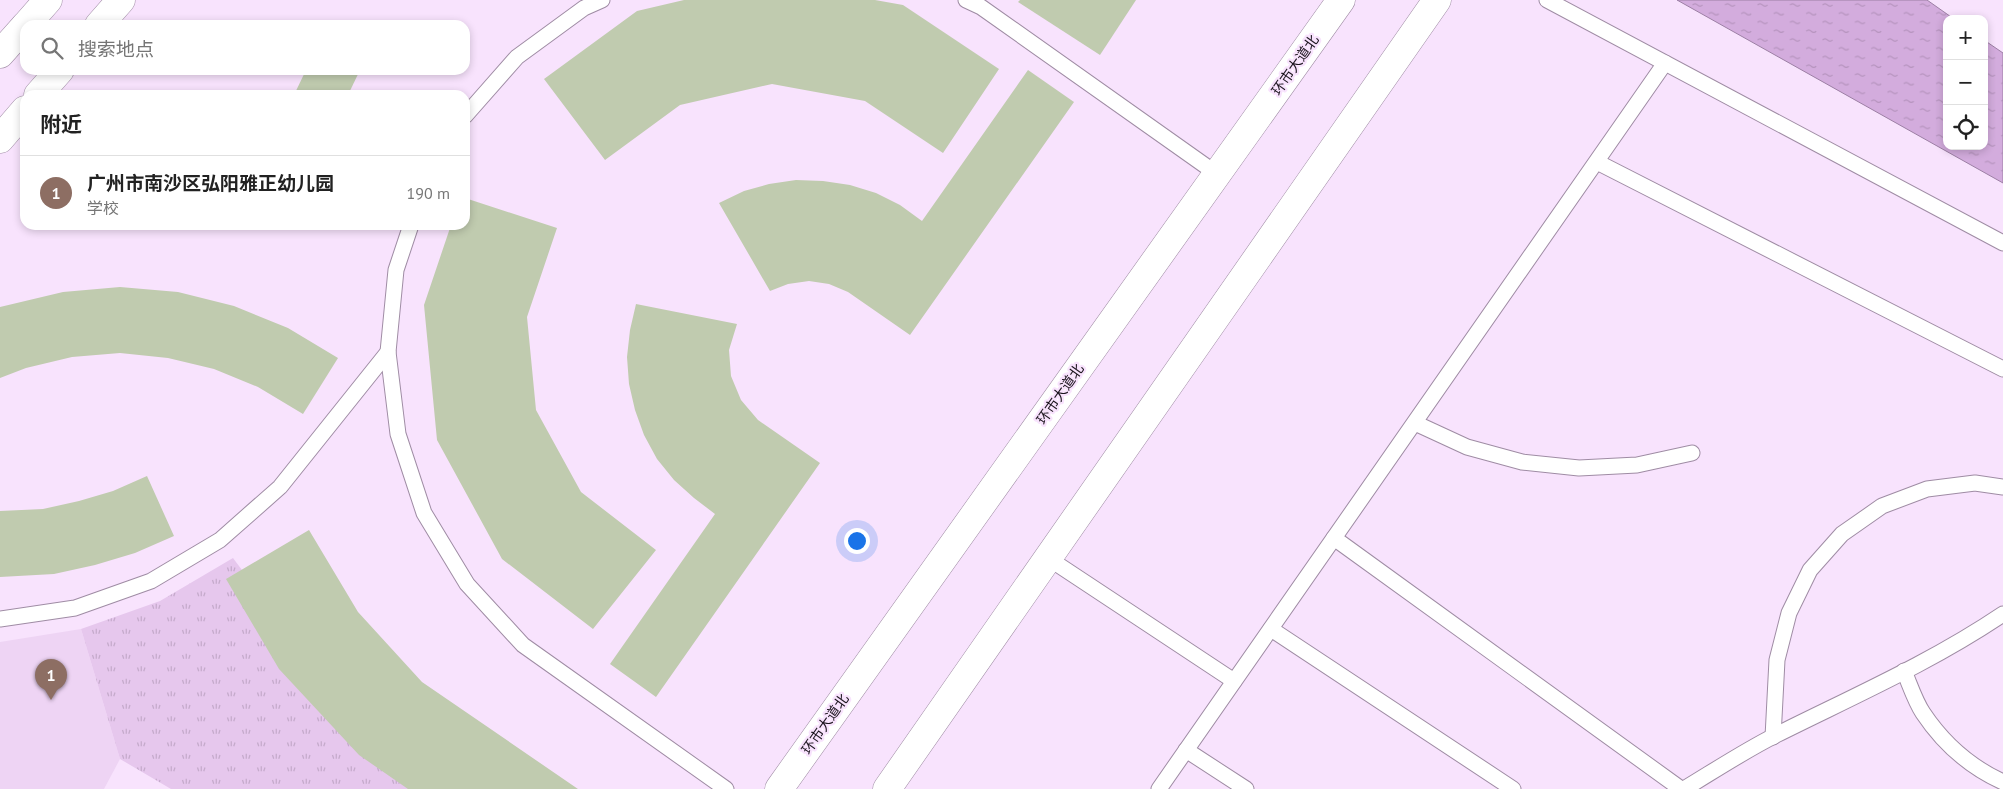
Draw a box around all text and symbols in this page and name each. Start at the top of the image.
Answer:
map controls [1943,15,1988,150]
button: + [1943,15,1988,60]
search box [20,20,470,75]
street label: 环市大道北 [1268,31,1322,99]
icon: search [38,34,66,62]
text: 搜索地点 [78,37,154,61]
button: − [1943,60,1988,105]
button: locate [1943,105,1988,150]
text: 附近 [40,111,82,138]
text: 广州市南沙区弘阳雅正幼儿园 [87,171,334,195]
text: 1 [51,183,61,203]
text: 190 m [407,183,450,203]
text: 学校 [87,198,119,218]
street label: 环市大道北 [1033,360,1087,428]
your location [844,528,870,554]
pin: 1 [35,659,67,700]
street label: 环市大道北 [798,690,852,758]

